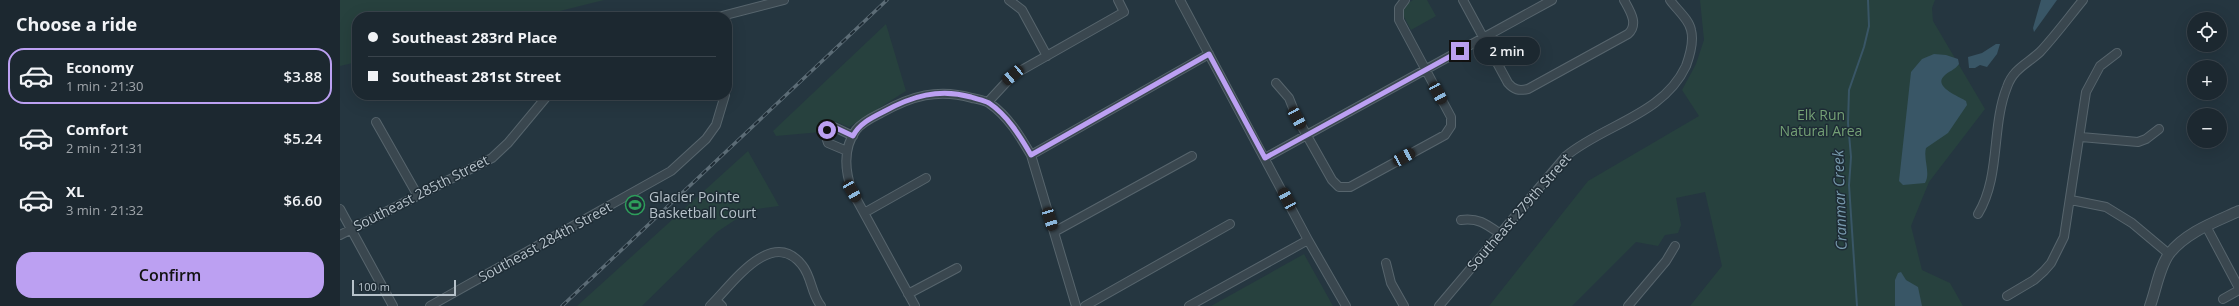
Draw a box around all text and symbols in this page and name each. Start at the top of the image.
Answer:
text: Choose a ride [16,12,137,36]
map controls [2187,12,2227,148]
button: locate [2187,12,2227,52]
text: Southeast 283rd Place [392,27,557,47]
callout: 2 min [1474,37,1540,65]
route end [1451,42,1469,60]
text: 2 min [1489,42,1525,60]
text: Economy [66,57,134,77]
icon: car [18,58,54,94]
button: + [2187,60,2227,100]
car [1000,63,1026,87]
text: $3.88 [284,66,322,86]
text: Southeast 281st Street [392,66,561,86]
text: 1 min · 21:30 [66,77,143,95]
car [1427,80,1449,106]
car [1286,105,1308,131]
park label: Elk Run Natural Area [1780,105,1862,140]
button: − [2187,108,2227,148]
text: Comfort [66,119,128,139]
icon: car [18,120,54,156]
route start [818,121,836,139]
text: $5.24 [284,128,322,148]
text: 2 min · 21:31 [66,139,143,157]
car [1391,146,1417,168]
street label: Southeast 279th Street [1462,149,1575,274]
water label: Cranmar Creek [1827,149,1851,250]
street label: Southeast 285th Street [350,150,492,235]
car [841,178,863,204]
text: XL [66,181,84,201]
icon: car [18,182,54,218]
car [1276,186,1298,212]
place label: Glacier Pointe Basketball Court [649,187,756,222]
text: $6.60 [284,190,322,210]
sports icon: Glacier Pointe Basketball Court [624,194,646,216]
street label: Southeast 284th Street [475,197,615,286]
text: 3 min · 21:32 [66,201,143,219]
car [1041,206,1059,232]
button: Confirm [16,252,324,298]
scale bar [352,278,456,297]
text: 100 m [358,279,390,294]

